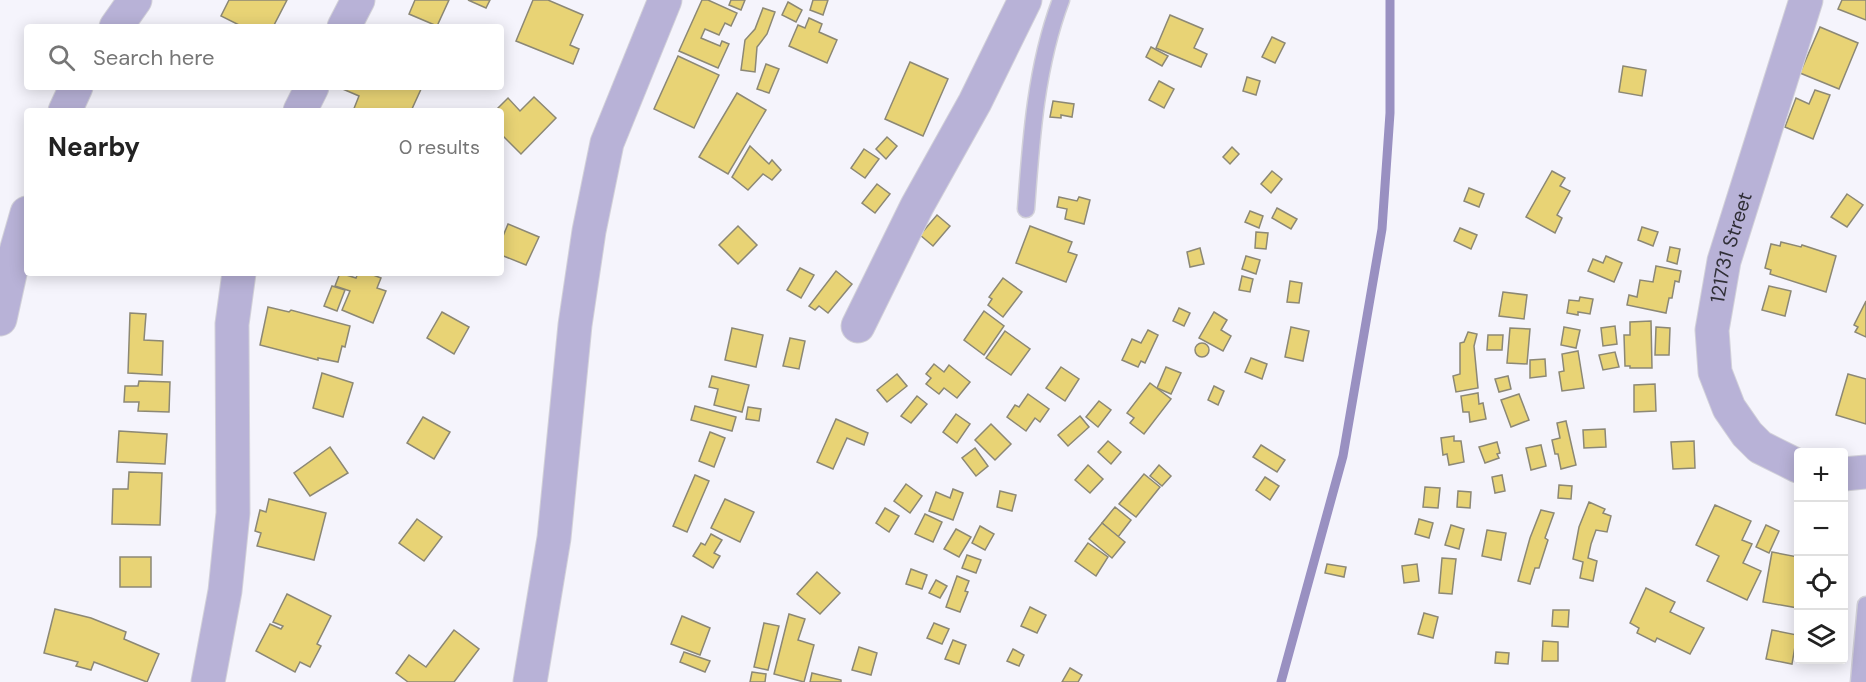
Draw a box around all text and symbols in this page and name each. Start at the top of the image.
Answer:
search box [24,24,504,90]
icon: search [45,41,78,74]
text: Search here [93,43,214,72]
text: Nearby [48,130,140,164]
text: 0 results [399,134,480,160]
street label: 121731 Street [1704,189,1758,305]
map controls [1794,448,1848,664]
button: + [1794,448,1848,502]
button: − [1794,502,1848,556]
button: locate [1794,556,1848,610]
button: layers [1794,610,1848,664]

